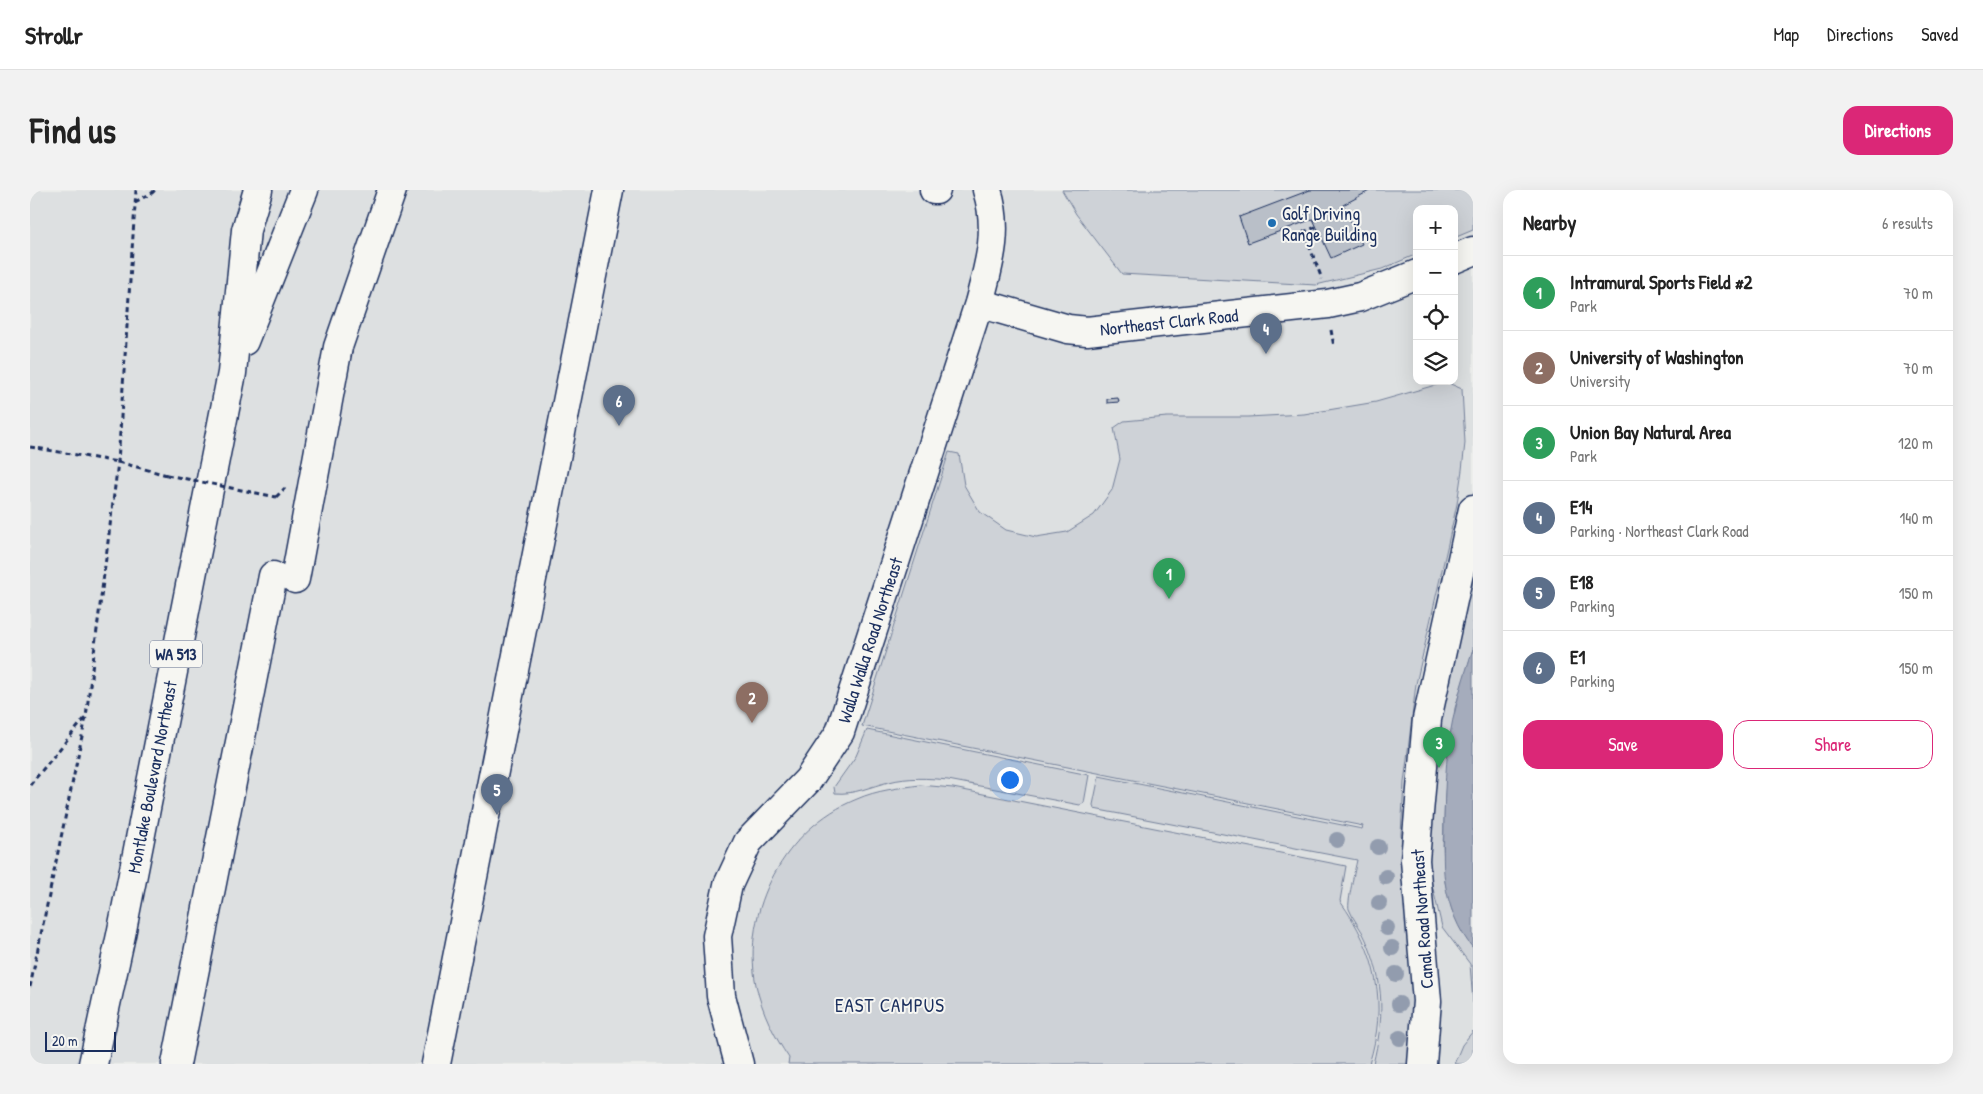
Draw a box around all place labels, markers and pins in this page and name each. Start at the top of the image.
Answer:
place label: Golf Driving Range Building [1282,201,1377,247]
marker: Golf Driving Range Building [1266,217,1278,229]
pin: 4 [1250,313,1282,354]
pin: 6 [603,385,635,426]
pin: 1 [1153,558,1185,599]
pin: 2 [736,682,768,723]
pin: 3 [1423,727,1455,768]
pin: 5 [481,774,513,815]

